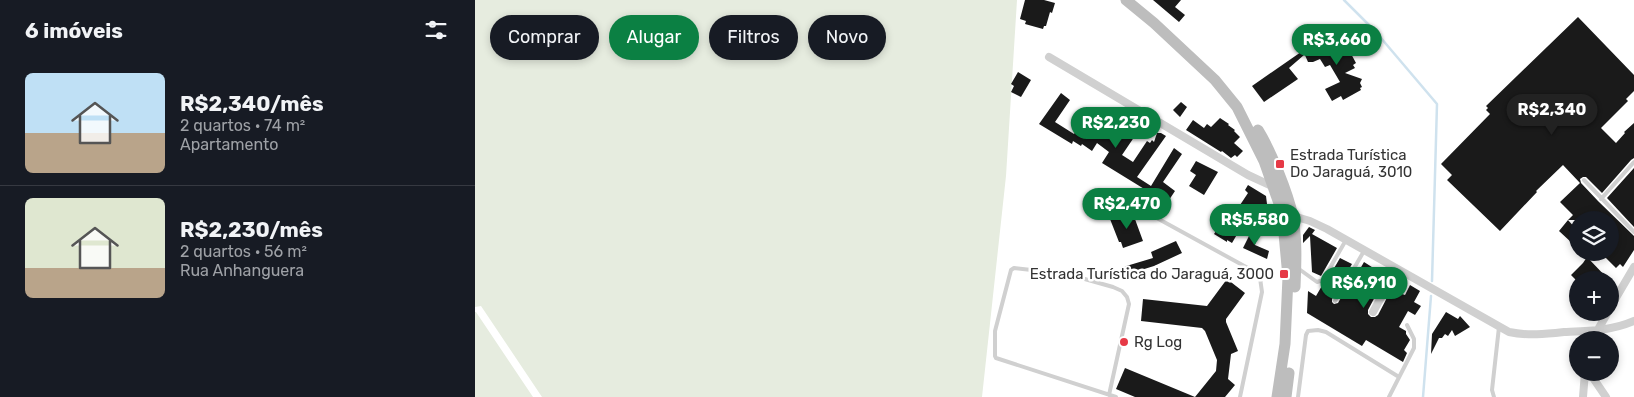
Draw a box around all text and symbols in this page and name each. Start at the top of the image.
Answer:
chip: Comprar [490,15,599,60]
chip: Alugar [609,15,699,60]
chip: Filtros [709,15,798,60]
chip: Novo [808,15,886,60]
icon: filters [422,16,450,44]
text: 6 imóveis [25,18,123,43]
pin: R$3,660 [1291,23,1383,66]
text: R$3,660 [1303,30,1371,49]
text: R$2,340/mês [180,91,324,116]
icon: home [65,93,125,153]
pin: R$2,340 [1506,94,1598,136]
text: R$2,340 [1518,100,1586,119]
pin: R$2,230 [1070,106,1162,149]
text: R$2,230 [1082,113,1150,132]
text: 2 quartos · 74 m² [180,116,305,135]
text: Apartamento [180,135,278,154]
place label: Estrada Turística Do Jaraguá, 3010 [1290,146,1412,181]
marker: Estrada Turística Do Jaraguá, 3010 [1274,158,1286,170]
pin: R$2,470 [1081,188,1173,230]
text: R$2,470 [1093,194,1161,213]
pin: R$5,580 [1209,204,1301,246]
text: R$5,580 [1221,210,1289,229]
map controls [1569,211,1619,381]
button: layers [1569,211,1619,261]
text: R$2,230/mês [180,217,323,242]
icon: home [65,218,125,278]
text: 2 quartos · 56 m² [180,242,307,261]
text: Rua Anhanguera [180,261,304,280]
place label: Estrada Turística do Jaraguá, 3000 [1030,265,1274,283]
pin: R$6,910 [1318,266,1410,309]
marker: Estrada Turística do Jaraguá, 3000 [1278,268,1290,280]
button: + [1569,271,1619,321]
text: R$6,910 [1331,273,1397,292]
button: − [1569,331,1619,381]
place label: Rg Log [1134,333,1182,351]
marker: Rg Log [1118,336,1130,348]

